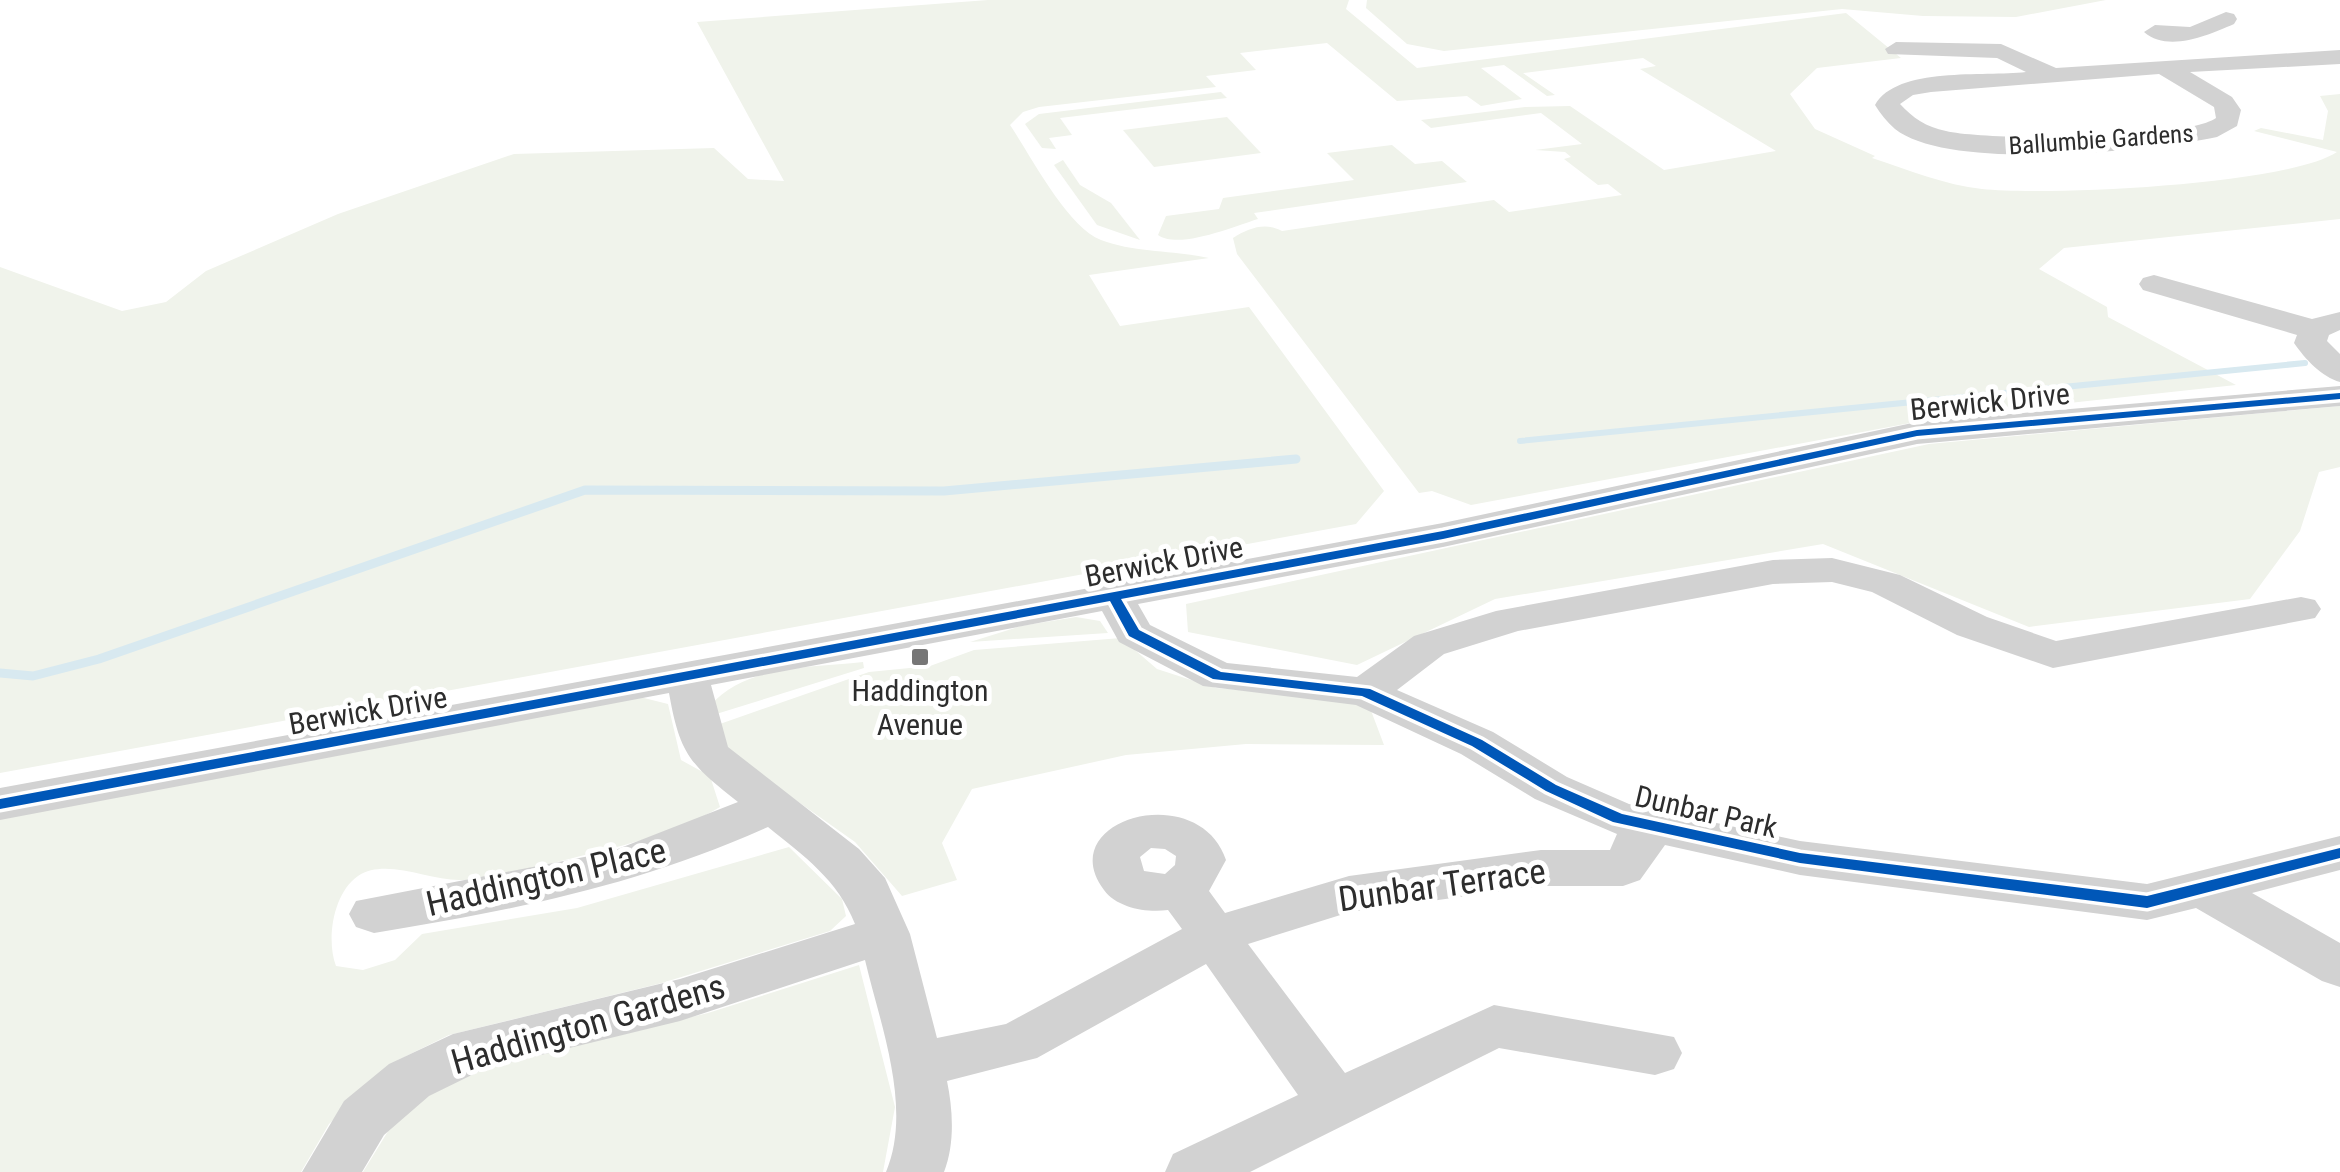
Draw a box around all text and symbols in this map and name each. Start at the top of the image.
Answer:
street label: Ballumbie Gardens [2008,119,2194,160]
street label: Berwick Drive [1908,376,2072,427]
street label: Berwick Drive [1082,529,1246,594]
marker: Haddington Avenue [909,646,931,668]
place label: Haddington Avenue [851,673,989,742]
street label: Berwick Drive [286,679,450,742]
street label: Dunbar Park [1632,778,1781,845]
street label: Haddington Place [422,830,670,925]
street label: Dunbar Terrace [1336,851,1548,920]
street label: Haddington Gardens [447,966,730,1083]

